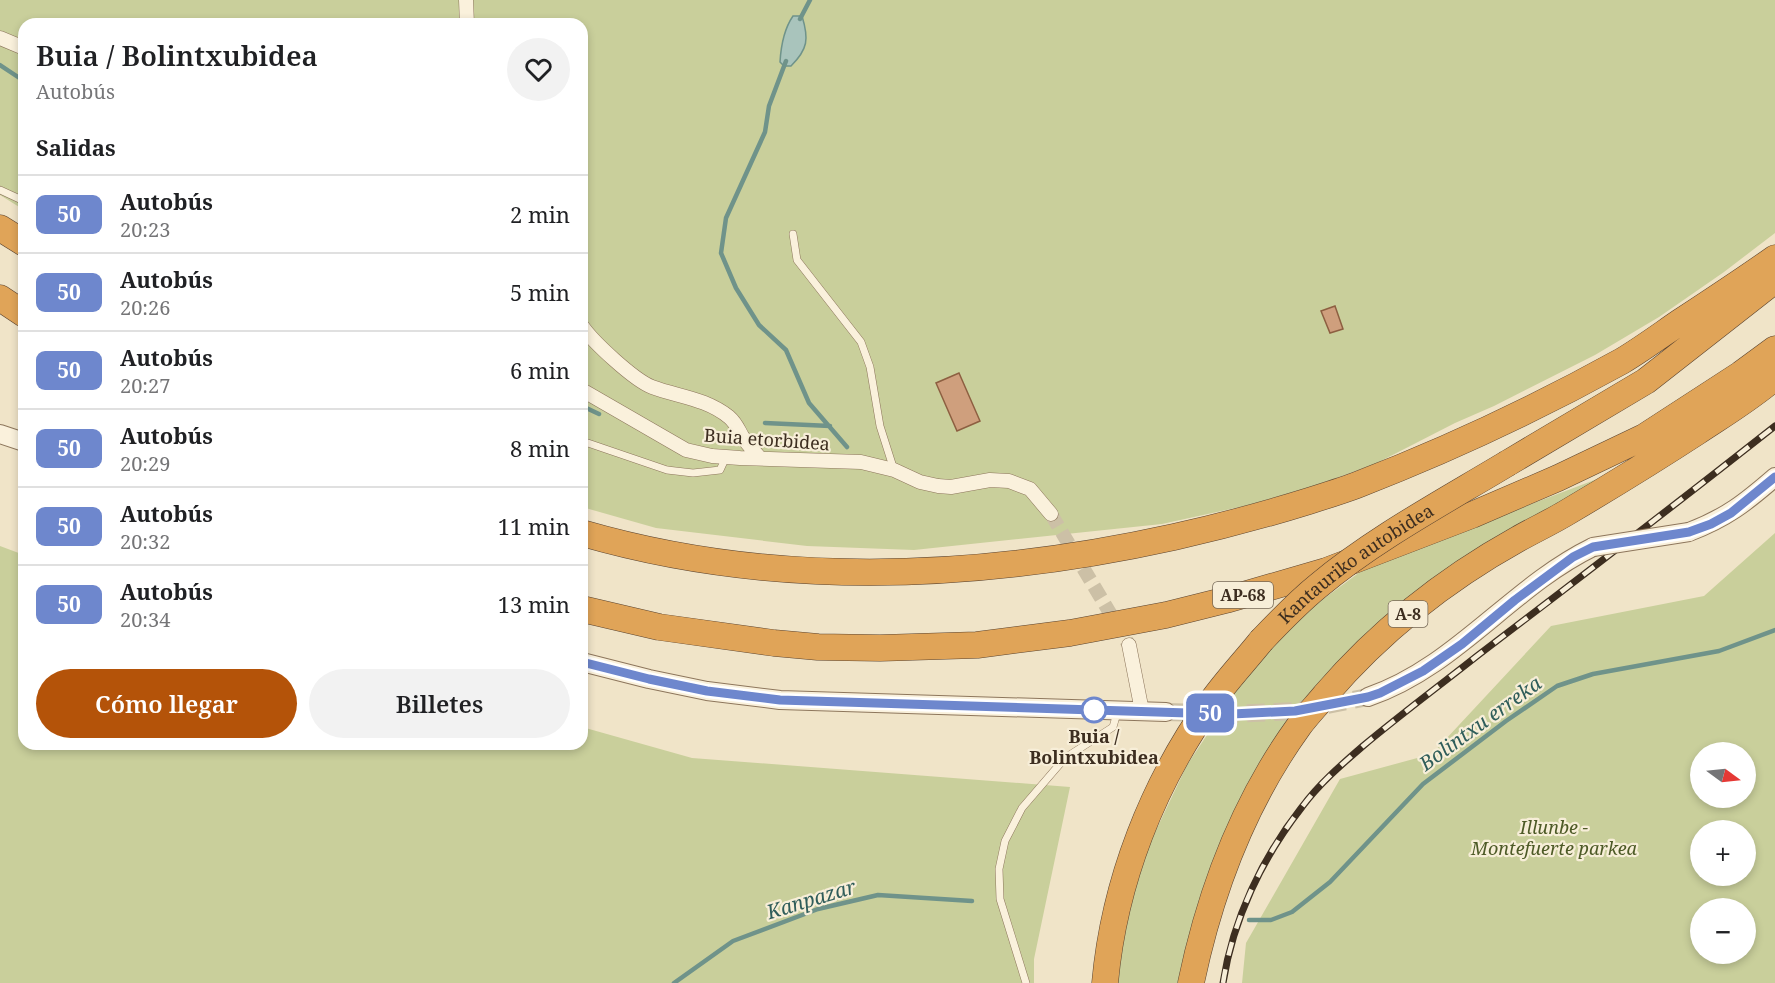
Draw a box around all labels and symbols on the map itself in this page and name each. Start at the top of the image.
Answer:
street label: Buia etorbidea [703,423,831,455]
street label: Kantauriko autobidea [1273,498,1438,628]
road number: AP-68 [1213,582,1273,608]
road number: A-8 [1388,601,1428,627]
water label: Bolintxu erreka [1413,669,1547,777]
line badge: 50 [1183,694,1237,732]
marker: Buia / Bolintxubidea [1081,697,1107,723]
place label: Buia / Bolintxubidea [1029,724,1159,769]
north arrow [1690,742,1756,808]
park label: Illunbe - Montefuerte parkea [1470,815,1638,860]
water label: Kanpazar [762,872,859,926]

